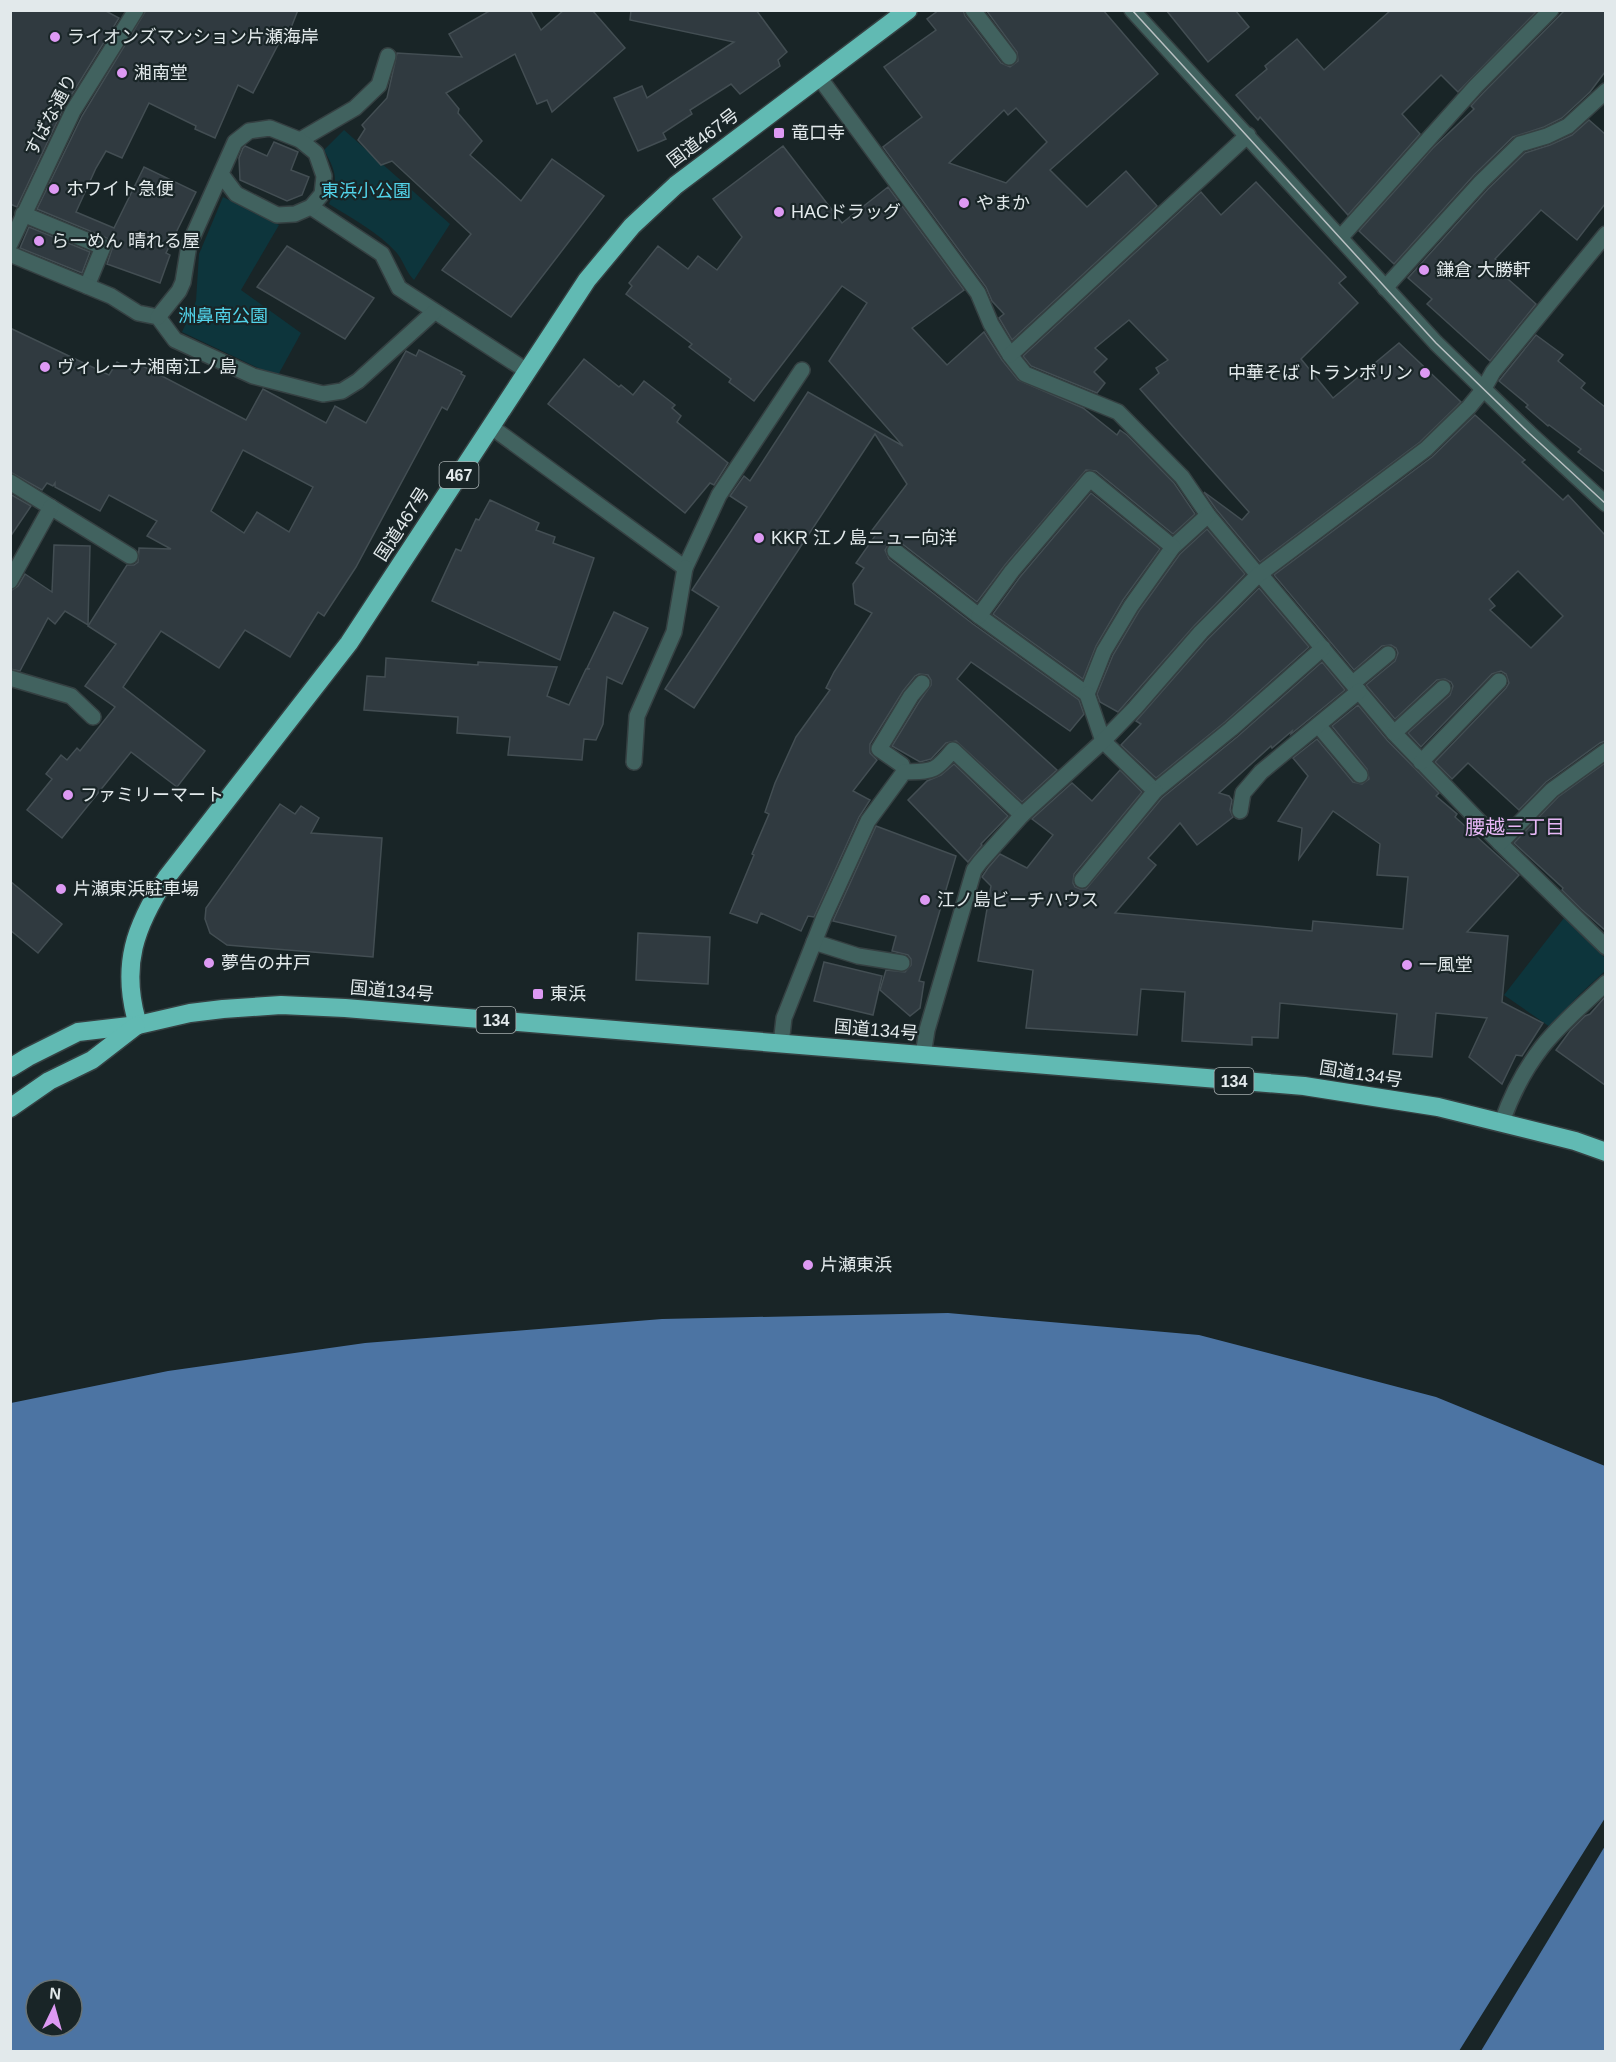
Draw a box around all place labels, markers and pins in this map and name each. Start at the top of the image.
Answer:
place label: ライオンズマンション片瀬海岸 [67,27,319,47]
marker: ライオンズマンション片瀬海岸 [48,30,62,44]
place label: 湘南堂 [134,63,188,83]
marker: 湘南堂 [115,66,129,80]
place label: 竜口寺 [791,123,845,143]
marker: 竜口寺 [772,126,786,140]
place label: ホワイト急便 [66,179,174,199]
marker: ホワイト急便 [47,182,61,196]
place label: やまか [976,193,1030,213]
marker: やまか [957,196,971,210]
place label: HACドラッグ [791,202,901,222]
marker: HACドラッグ [772,205,786,219]
place label: らーめん 晴れる屋 [51,231,200,251]
marker: らーめん 晴れる屋 [32,234,46,248]
place label: 鎌倉 大勝軒 [1436,260,1531,280]
marker: 鎌倉 大勝軒 [1417,263,1431,277]
place label: ヴィレーナ湘南江ノ島 [57,357,237,377]
marker: ヴィレーナ湘南江ノ島 [38,360,52,374]
place label: 中華そば トランポリン [1228,363,1413,383]
marker: 中華そば トランポリン [1418,366,1432,380]
place label: KKR 江ノ島ニュー向洋 [771,528,957,548]
marker: KKR 江ノ島ニュー向洋 [752,531,766,545]
place label: ファミリーマート [80,785,224,805]
marker: ファミリーマート [61,788,75,802]
place label: 片瀬東浜駐車場 [73,879,199,899]
marker: 片瀬東浜駐車場 [54,882,68,896]
place label: 江ノ島ビーチハウス [937,890,1099,910]
marker: 江ノ島ビーチハウス [918,893,932,907]
place label: 夢告の井戸 [221,953,311,973]
place label: 一風堂 [1419,955,1473,975]
marker: 夢告の井戸 [202,956,216,970]
marker: 一風堂 [1400,958,1414,972]
place label: 東浜 [550,984,586,1004]
marker: 東浜 [531,987,545,1001]
place label: 片瀬東浜 [820,1255,892,1275]
marker: 片瀬東浜 [801,1258,815,1272]

